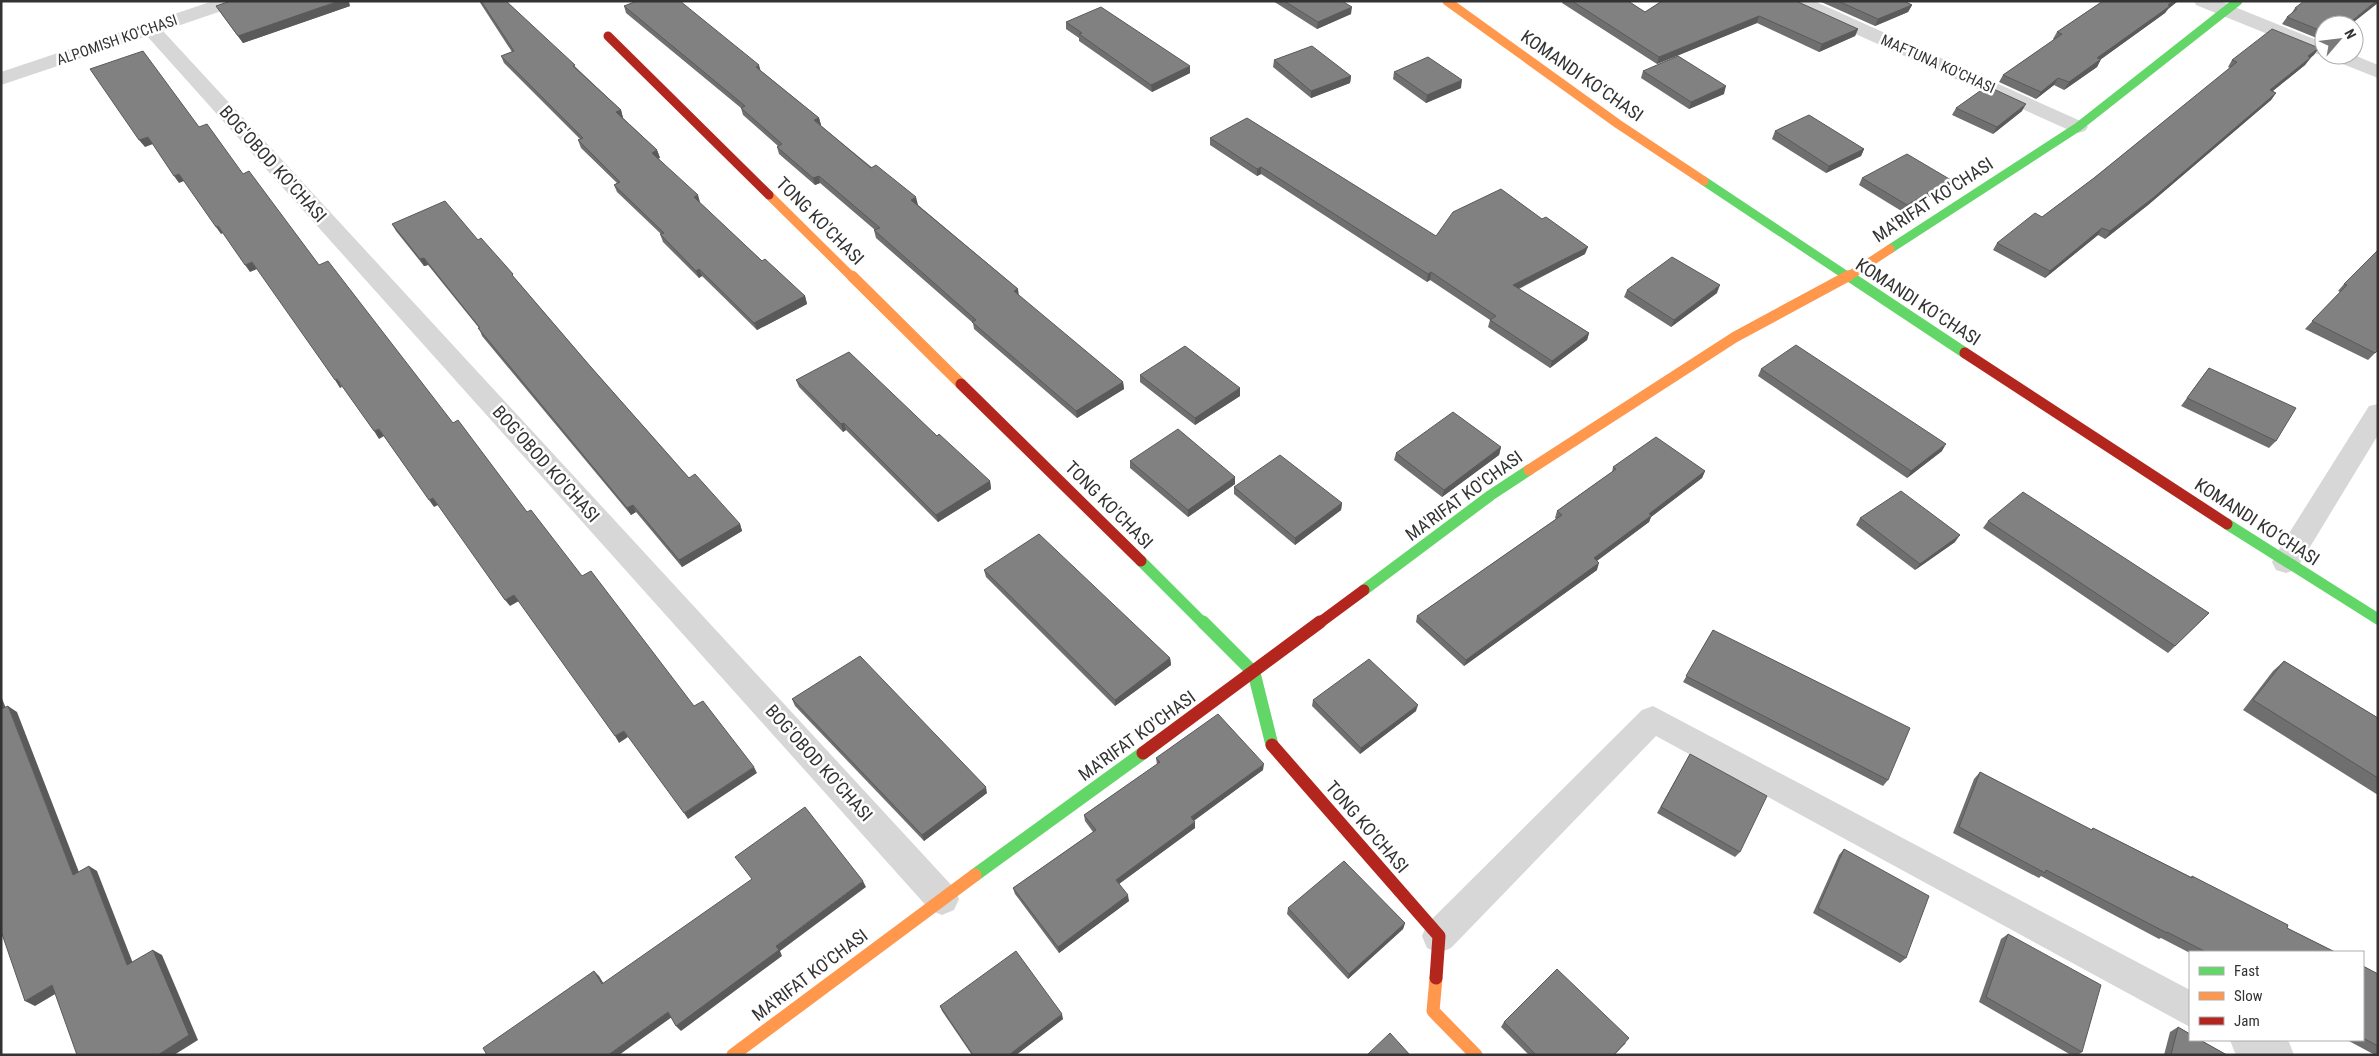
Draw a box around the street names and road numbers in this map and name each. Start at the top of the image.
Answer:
street label: ALPOMISH KO'CHASI [54,11,180,69]
street label: KOMANDI KO‘CHASI [1517,26,1647,126]
street label: MAFTUNA KO'CHASI [1878,31,1998,97]
street label: BOG'OBOD KO'CHASI [216,101,331,226]
street label: MA'RIFAT KO'CHASI [1869,153,1997,246]
street label: TONG KO'CHASI [772,173,868,269]
street label: KOMANDI KO‘CHASI [1852,254,1984,350]
street label: BOG'OBOD KO'CHASI [489,401,604,526]
street label: MA'RIFAT KO'CHASI [1401,446,1526,545]
street label: TONG KO'CHASI [1061,457,1157,553]
street label: KOMANDI KO‘CHASI [2191,474,2323,570]
street label: MA'RIFAT KO'CHASI [1074,686,1199,785]
street label: BOG'OBOD KO'CHASI [762,700,877,825]
street label: TONG KO'CHASI [1322,776,1413,877]
street label: MA'RIFAT KO'CHASI [748,924,872,1025]

